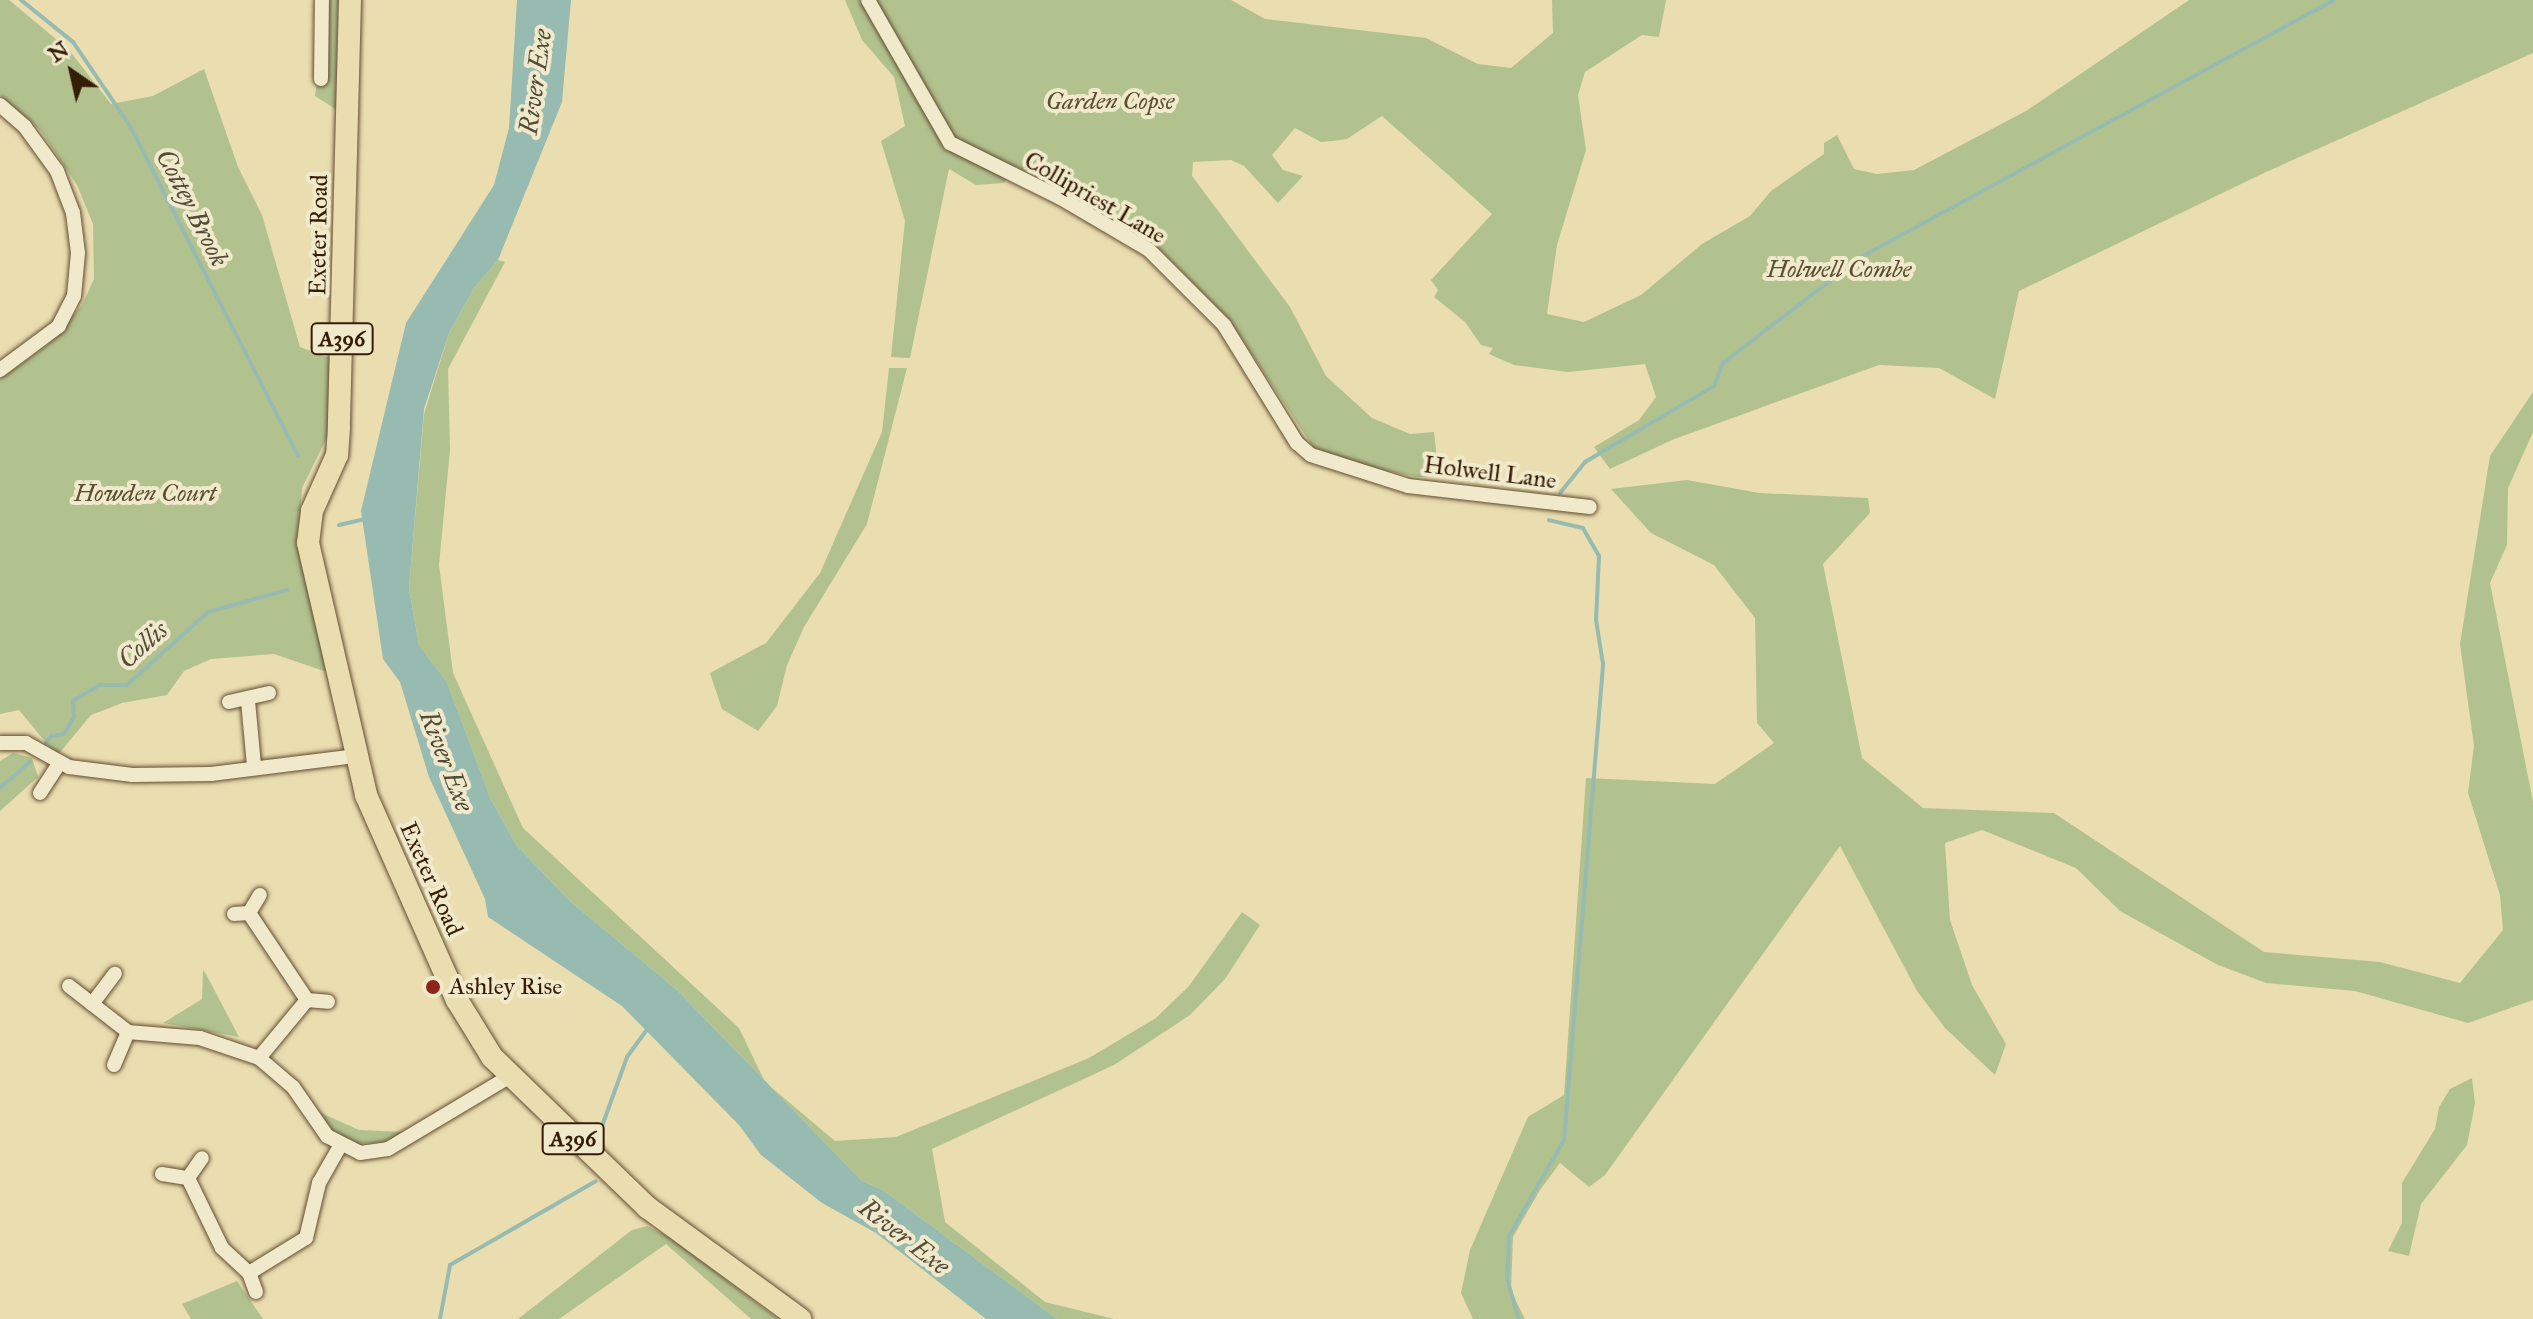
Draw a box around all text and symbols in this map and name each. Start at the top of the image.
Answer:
water label: River Exe [513,27,559,137]
north arrow [32,32,112,112]
text: N [43,35,74,68]
park label: Garden Copse [1046,88,1174,116]
water label: Cottey Brook [149,144,235,272]
street label: Collipriest Lane [1019,146,1171,250]
street label: Exeter Road [304,174,334,296]
park label: Holwell Combe [1767,256,1911,284]
road number: A396 [310,321,374,357]
street label: Holwell Lane [1422,451,1558,495]
park label: Howden Court [74,480,216,508]
water label: Collis [112,615,174,675]
water label: River Exe [412,706,480,816]
street label: Exeter Road [393,818,469,940]
place label: Ashley Rise [449,973,562,1001]
marker: Ashley Rise [424,978,442,996]
road number: A396 [541,1121,605,1157]
water label: River Exe [853,1192,955,1282]

